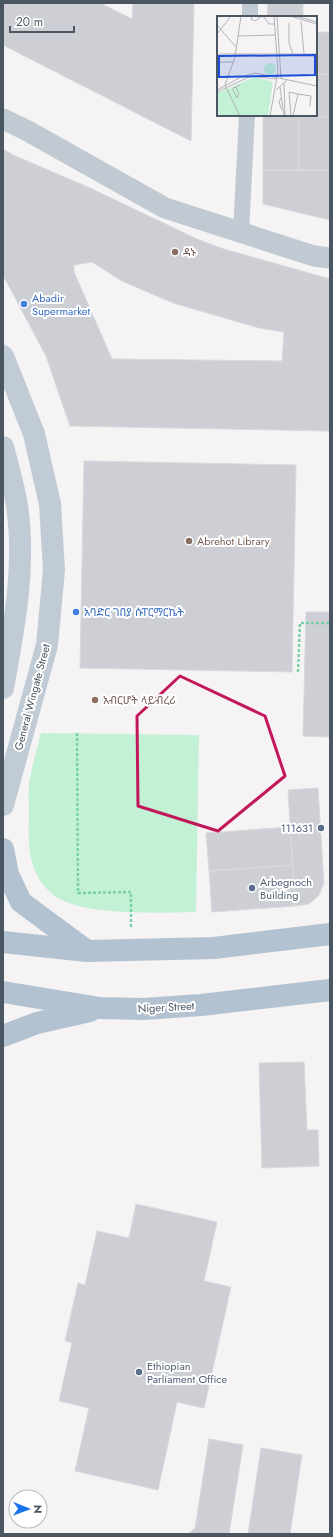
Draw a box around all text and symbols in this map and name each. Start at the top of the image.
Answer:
scale bar [10,8,74,34]
text: 20 m [16,13,43,31]
inset map [217,16,317,116]
place label: ዳኑ [183,244,196,260]
marker: ዳኑ [170,247,180,257]
place label: Abadir Supermarket [32,290,90,319]
marker: Abadir Supermarket [19,299,29,309]
place label: Abrehot Library [197,533,270,549]
marker: Abrehot Library [184,536,194,546]
place label: አባድር ገበያ ሱፐርማርኬት [84,604,184,620]
marker: አባድር ገበያ ሱፐርማርኬት [71,607,81,617]
street label: General Wingate Street [10,642,54,752]
place label: አብርሆት ላይብረሪ [103,692,176,708]
marker: አብርሆት ላይብረሪ [90,695,100,705]
place label: 111631 [281,820,313,836]
marker: 111631 [316,823,326,833]
place label: Arbegnoch Building [260,874,312,903]
marker: Arbegnoch Building [247,883,257,893]
street label: Niger Street [137,998,195,1016]
place label: Ethiopian Parliament Office [147,1358,228,1387]
marker: Ethiopian Parliament Office [134,1367,144,1377]
north arrow [8,1489,48,1529]
text: N [30,1505,46,1514]

